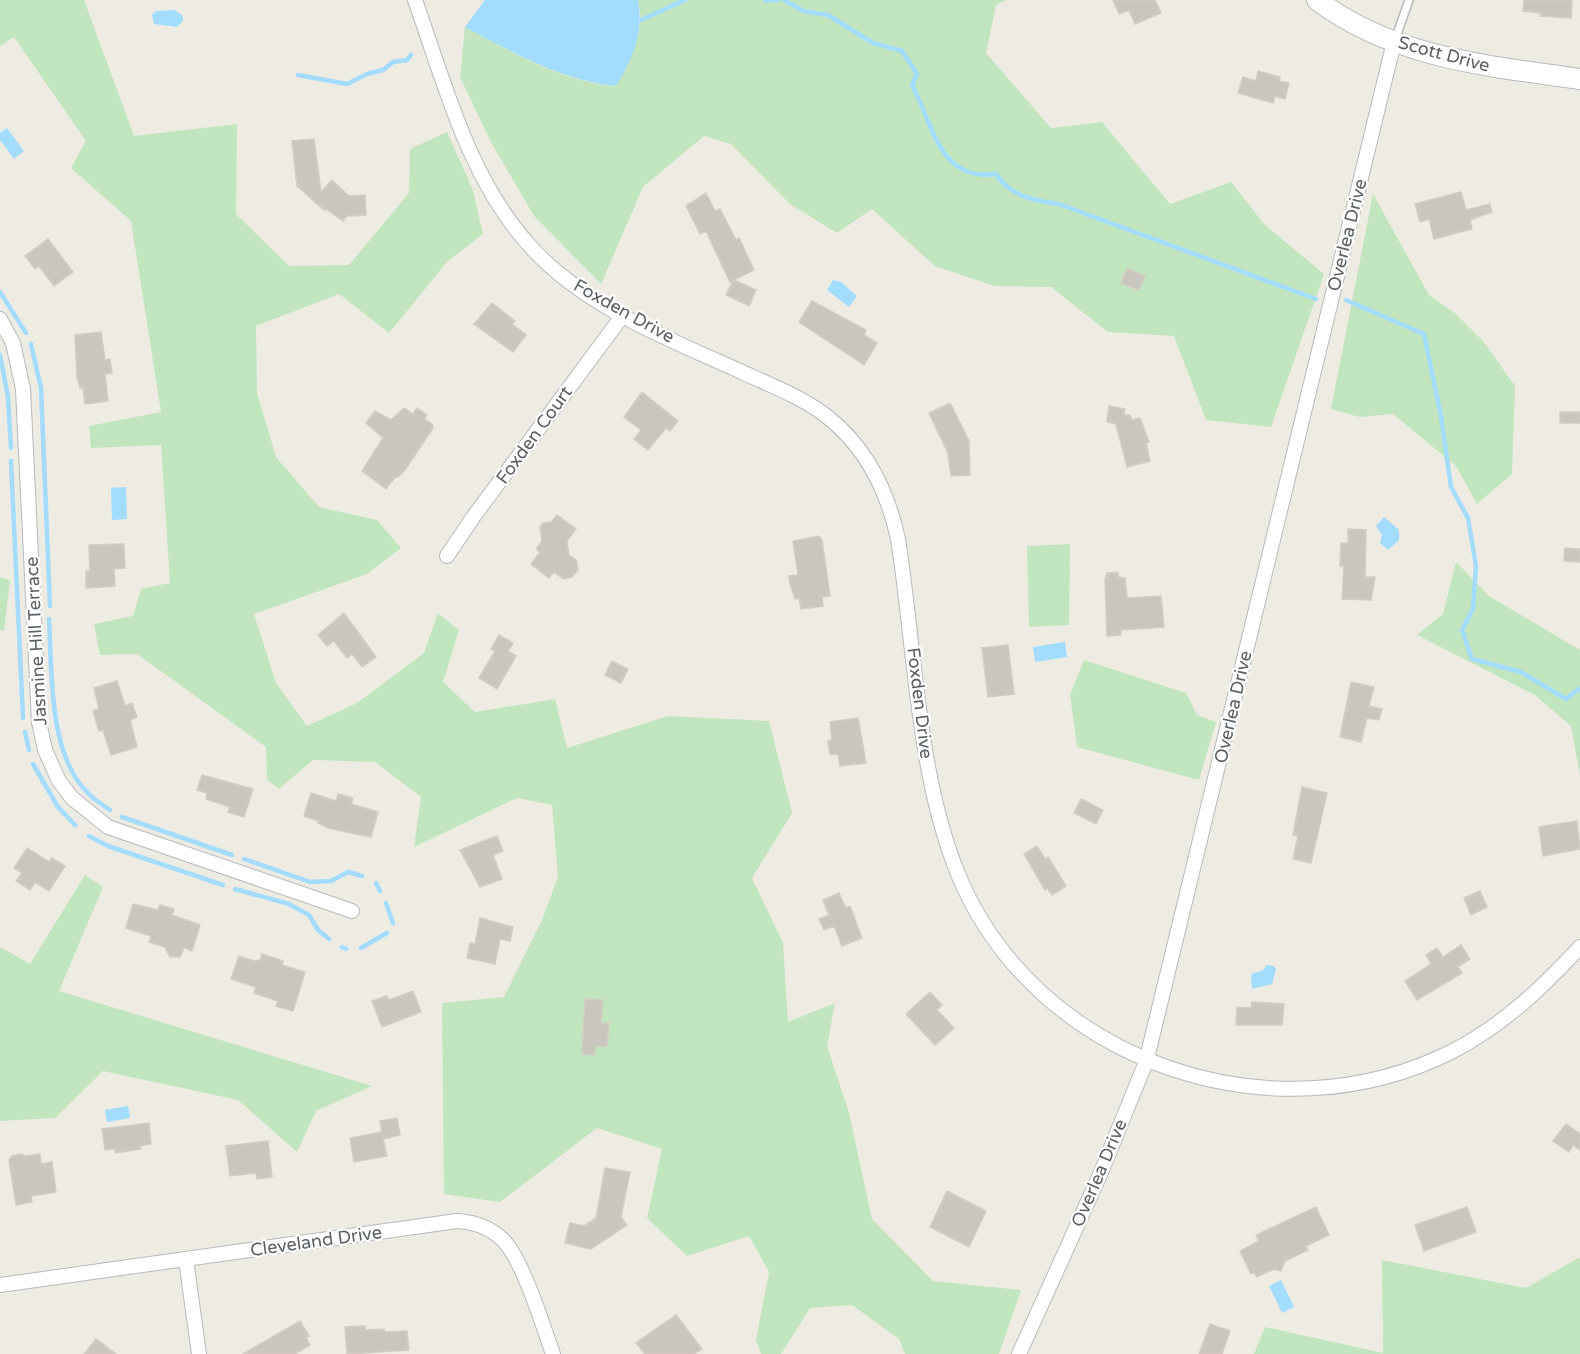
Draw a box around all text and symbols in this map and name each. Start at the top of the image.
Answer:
street label: Scott Drive [1396,31,1492,77]
street label: Overlea Drive [1322,177,1372,293]
street label: Foxden Drive [570,274,678,348]
street label: Foxden Court [491,382,577,488]
street label: Jasmine Hill Terrace [21,556,51,726]
street label: Foxden Drive [902,646,938,760]
street label: Overlea Drive [1209,649,1257,765]
street label: Overlea Drive [1066,1116,1132,1230]
street label: Cleveland Drive [249,1221,383,1261]

